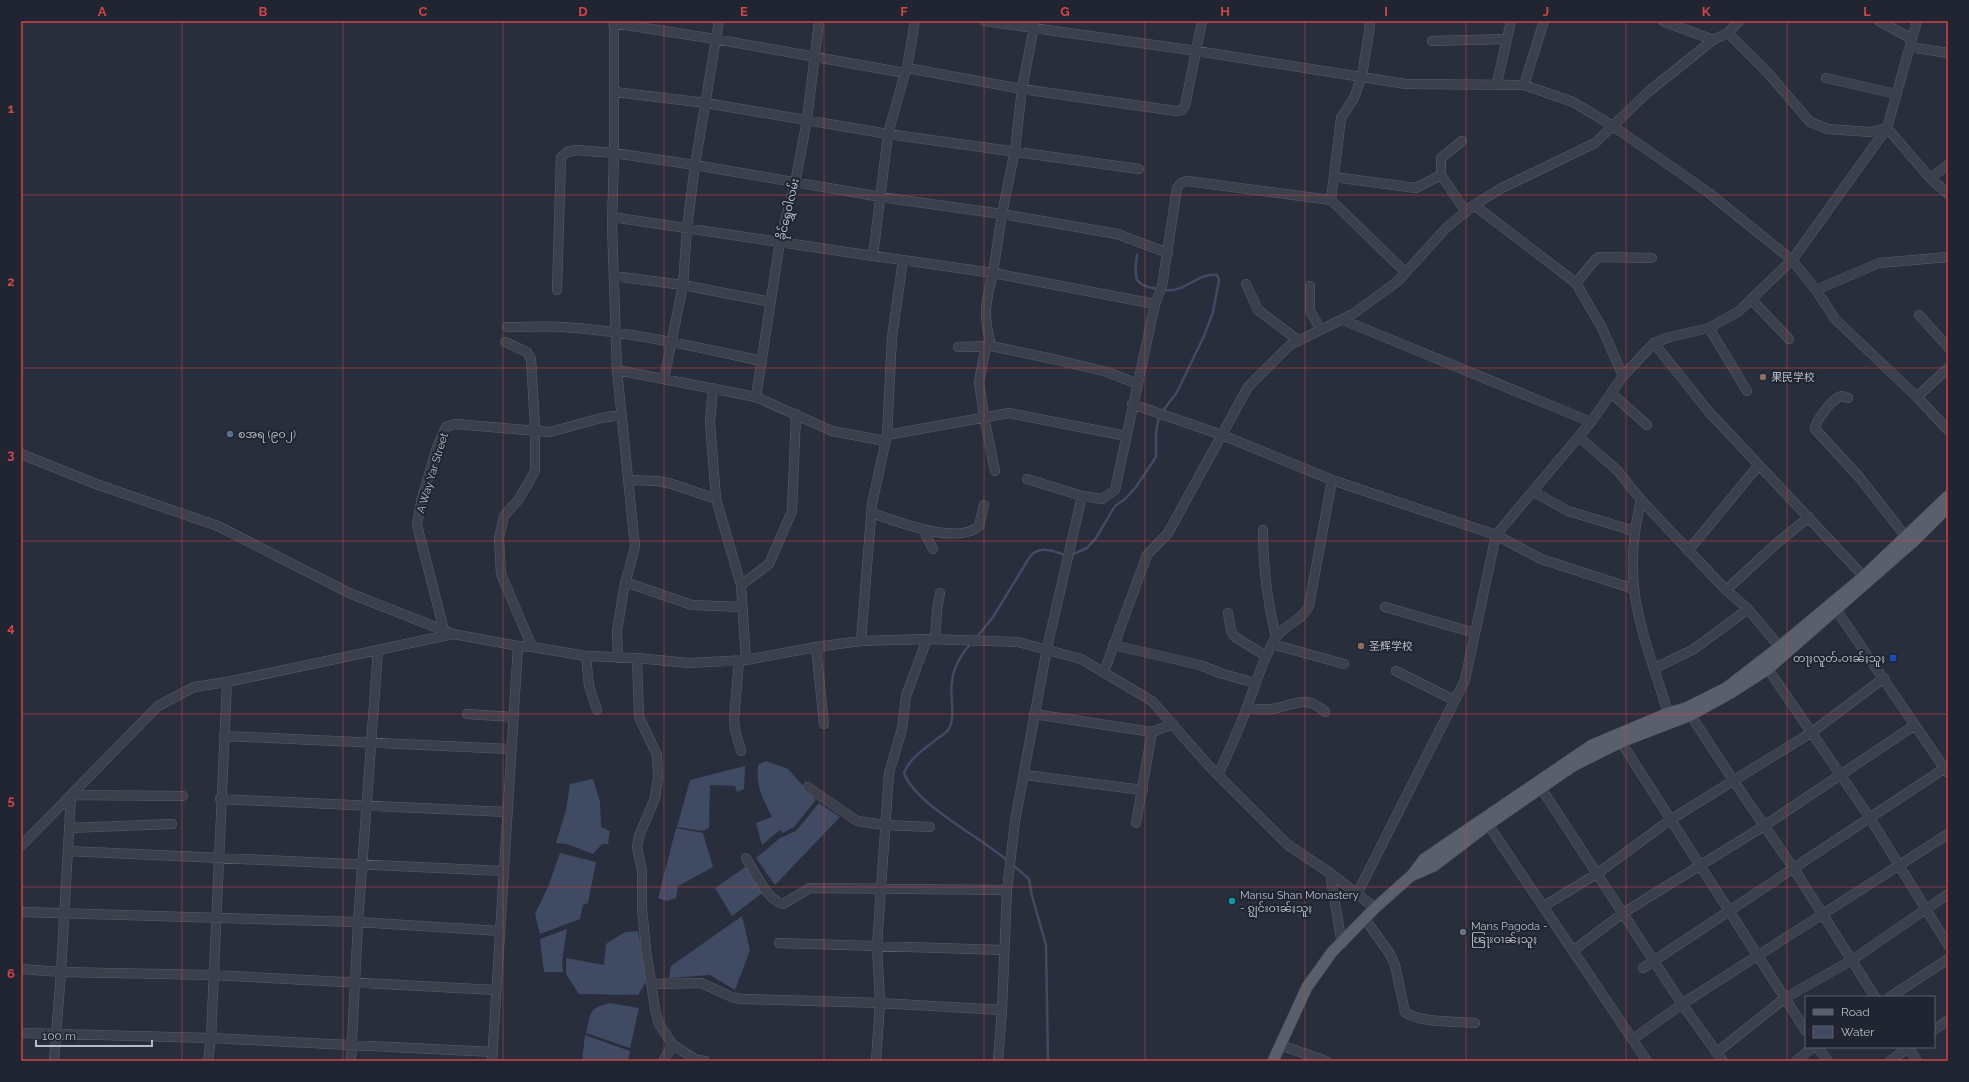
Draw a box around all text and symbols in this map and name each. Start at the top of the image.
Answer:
text: A [98,4,107,19]
text: B [259,4,268,19]
text: C [419,4,428,19]
text: D [578,4,588,19]
text: E [740,4,748,19]
text: F [900,4,908,19]
text: G [1060,4,1070,19]
text: H [1220,4,1230,19]
text: I [1384,4,1388,19]
text: J [1543,4,1549,19]
text: K [1702,4,1711,19]
text: L [1863,4,1871,19]
text: 1 [8,101,15,116]
street label: ခိုင်ရွှေဝါလမ်း [774,177,804,242]
text: 2 [7,274,15,289]
place label: 果民学校 [1771,371,1815,384]
marker: 果民学校 [1758,372,1768,382]
place label: စအရ (၉၀၂) [238,428,296,443]
marker: စအရ (၉၀၂) [225,429,235,439]
street label: A Way Yar Street [414,431,451,515]
text: 3 [7,447,15,462]
text: 4 [7,620,15,635]
place label: 圣辉学校 [1369,640,1413,653]
marker: 圣辉学校 [1356,641,1366,651]
place label: တႃႈလူတ်ႉဝၢၼ်ႈသူႈ [1793,651,1885,667]
marker: တႃႈလူတ်ႉဝၢၼ်ႈသူႈ [1888,653,1898,663]
text: 5 [7,793,15,808]
place label: Mansu Shan Monastery - ၵျွင်းဝၢၼ်ႈသူႈ [1240,889,1359,918]
marker: Mansu Shan Monastery - ၵျွင်းဝၢၼ်ႈသူႈ [1227,896,1237,906]
place label: Mans Pagoda - ၽြႃးဝၢၼ်ႈသူႈ [1471,920,1548,948]
marker: Mans Pagoda - ၽြႃးဝၢၼ်ႈသူႈ [1458,927,1468,937]
text: 6 [7,966,15,981]
legend [1805,996,1935,1048]
text: Road [1841,1005,1870,1019]
scale bar [36,1022,152,1048]
text: Water [1841,1025,1875,1039]
text: 100 m [42,1029,76,1043]

